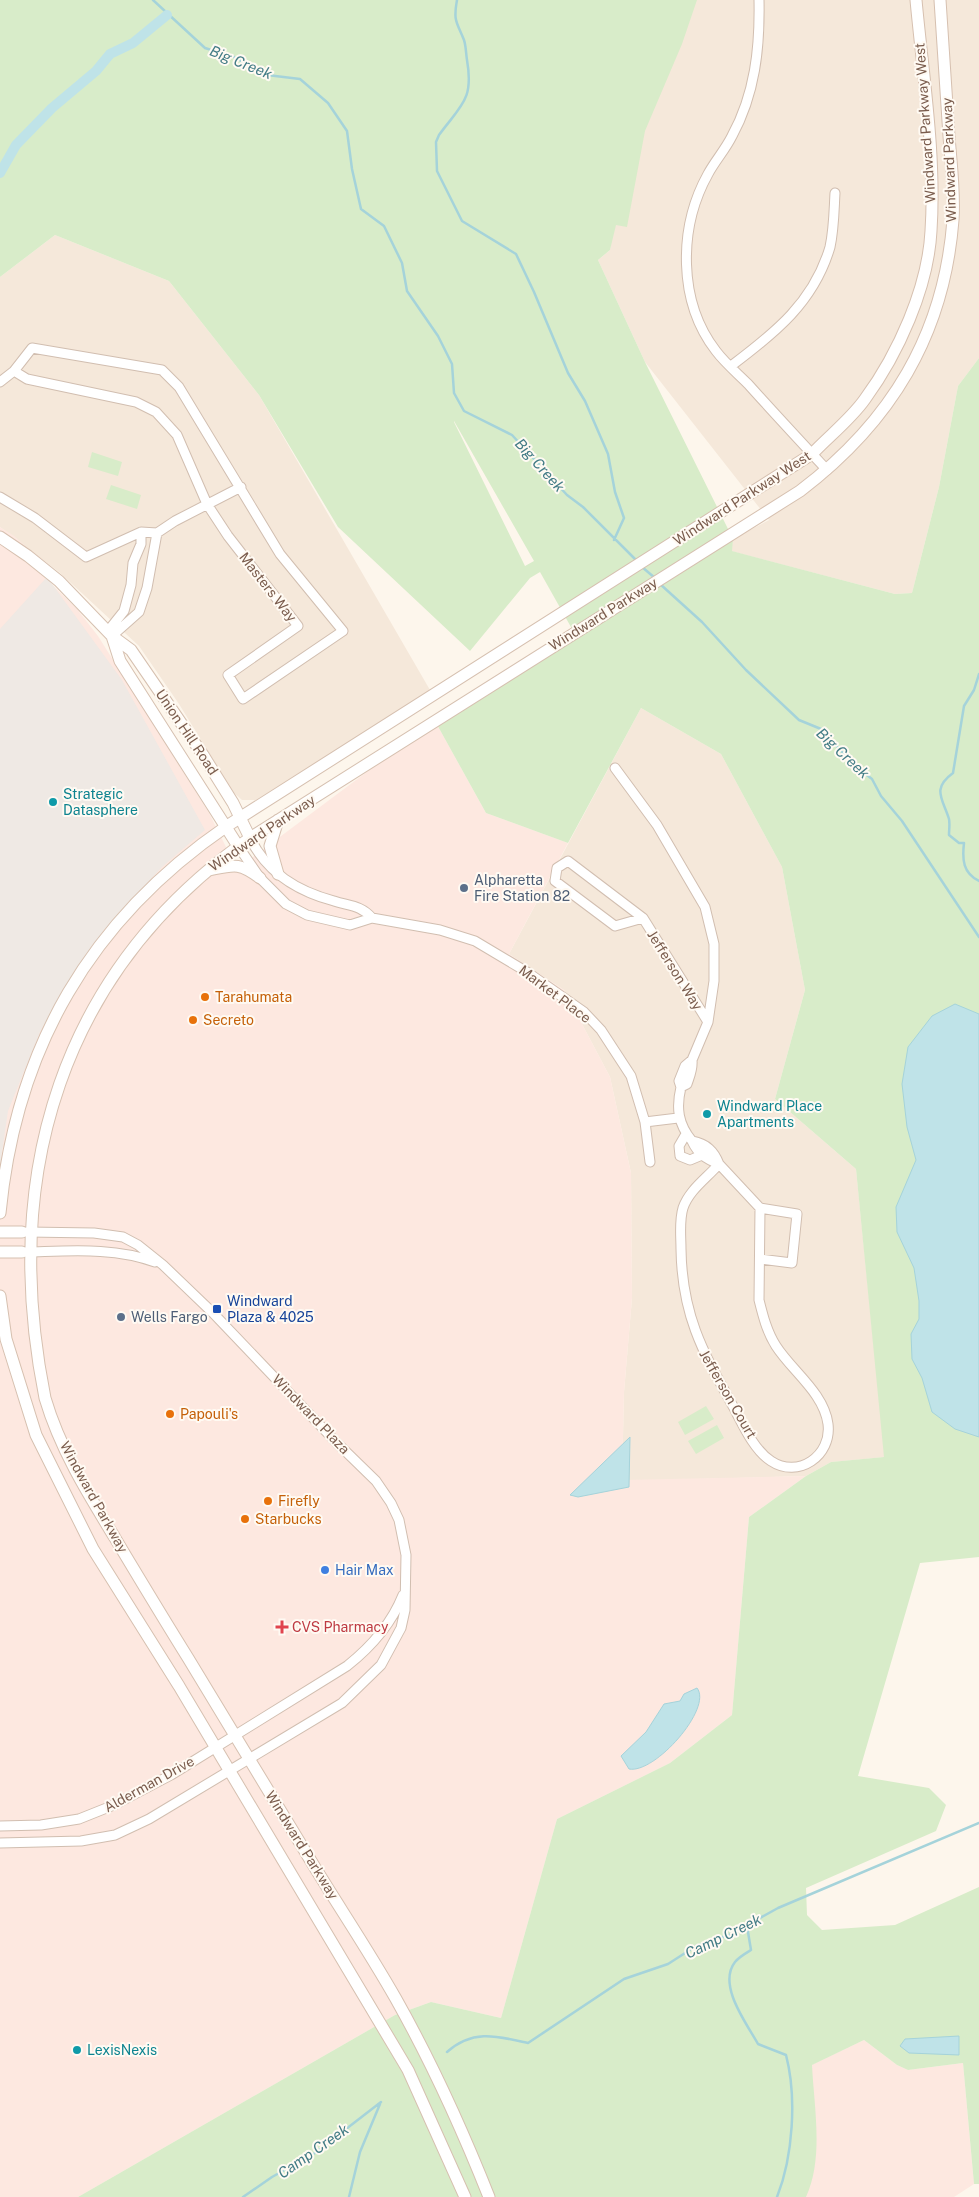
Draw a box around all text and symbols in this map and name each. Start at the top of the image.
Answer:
water label: Big Creek [207,42,276,83]
street label: Windward Parkway West [911,42,939,204]
street label: Windward Parkway [939,97,959,223]
water label: Big Creek [512,435,569,496]
street label: Windward Parkway West [670,448,814,548]
street label: Masters Way [236,549,300,625]
street label: Windward Parkway [546,574,661,654]
street label: Union Hill Road [152,686,222,778]
water label: Big Creek [813,724,874,782]
place label: Strategic Datasphere [63,786,138,818]
street label: Windward Parkway [206,791,319,875]
marker: Strategic Datasphere [47,796,59,808]
place label: Alpharetta Fire Station 82 [474,872,570,904]
marker: Alpharetta Fire Station 82 [458,882,470,894]
street label: Jefferson Way [644,927,706,1013]
street label: Market Place [516,962,594,1026]
place label: Tarahumata [215,989,292,1005]
marker: Tarahumata [199,991,211,1003]
place label: Secreto [203,1012,254,1028]
marker: Secreto [187,1014,199,1026]
place label: Windward Place Apartments [717,1098,822,1130]
marker: Windward Place Apartments [701,1108,713,1120]
place label: Windward Plaza & 4025 [227,1293,314,1325]
marker: Windward Plaza & 4025 [211,1303,223,1315]
place label: Wells Fargo [131,1309,208,1325]
marker: Wells Fargo [115,1311,127,1323]
street label: Jefferson Court [696,1347,760,1441]
street label: Windward Plaza [269,1371,353,1457]
place label: Papouli's [180,1406,238,1422]
marker: Papouli's [164,1408,176,1420]
street label: Windward Parkway [57,1439,131,1556]
place label: Firefly [278,1493,320,1509]
marker: Firefly [262,1495,274,1507]
place label: Starbucks [255,1511,321,1527]
marker: Starbucks [239,1513,251,1525]
place label: Hair Max [335,1562,394,1578]
marker: Hair Max [319,1564,331,1576]
place label: CVS Pharmacy [292,1619,389,1635]
marker: CVS Pharmacy [276,1621,288,1633]
street label: Alderman Drive [101,1753,197,1815]
street label: Windward Parkway [262,1788,342,1903]
water label: Camp Creek [682,1910,765,1962]
place label: LexisNexis [87,2042,157,2058]
marker: LexisNexis [71,2044,83,2056]
water label: Camp Creek [274,2120,352,2182]

